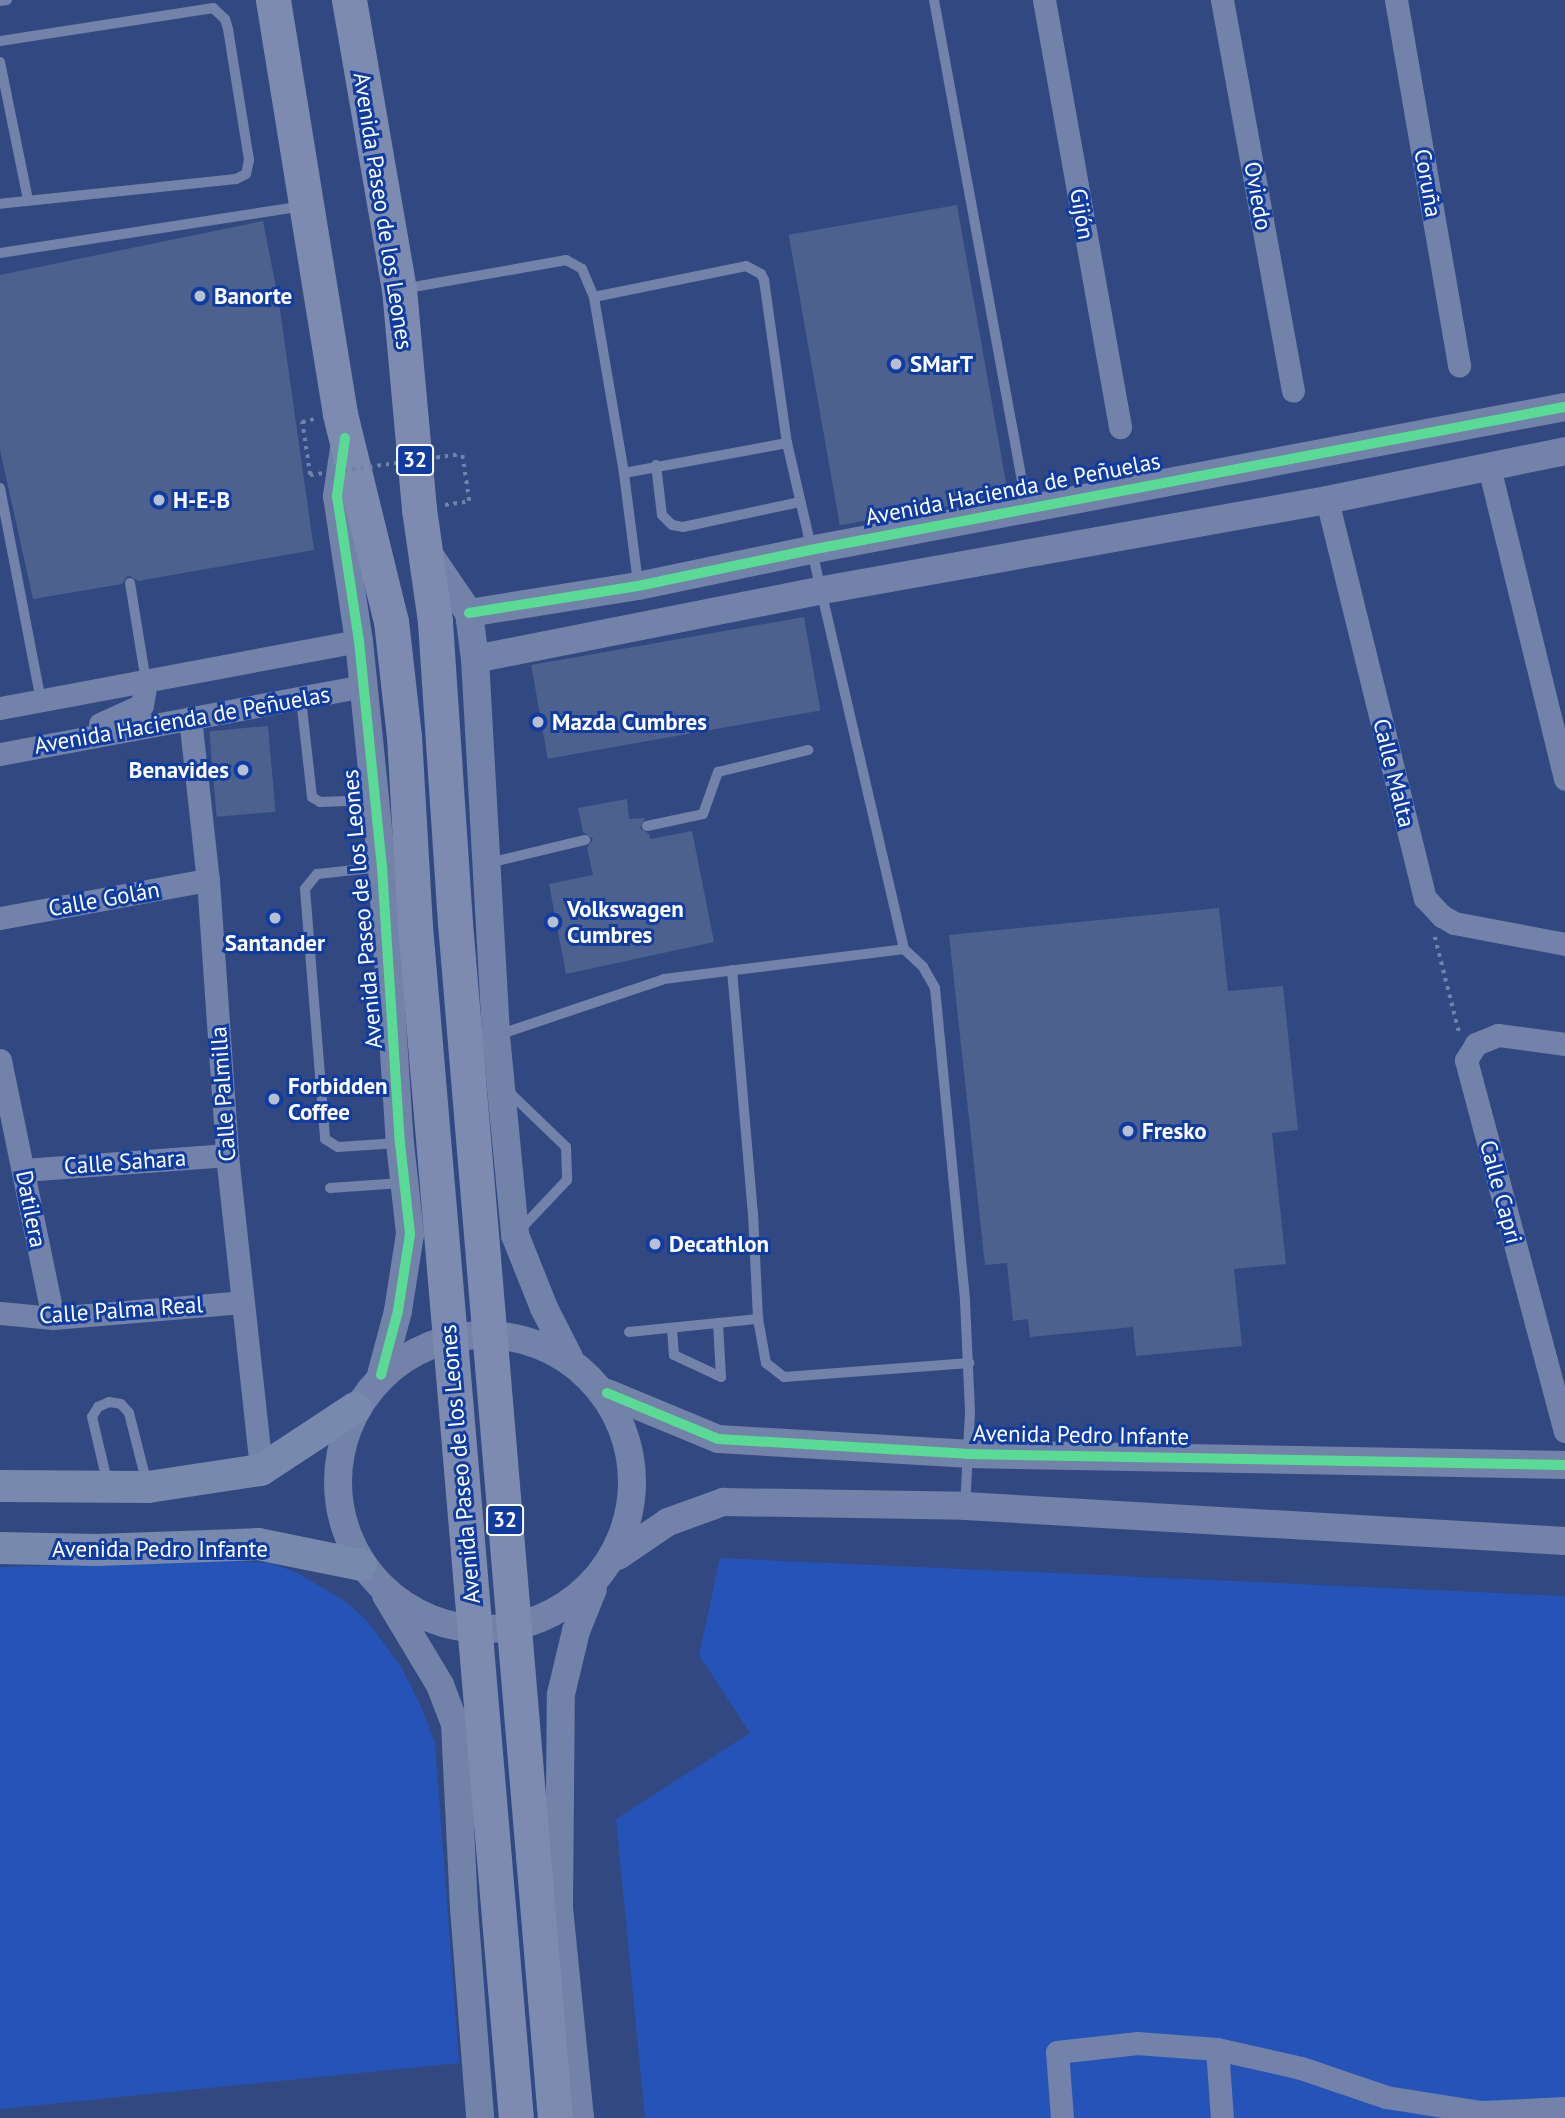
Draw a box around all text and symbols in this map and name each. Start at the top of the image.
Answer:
street label: Avenida Paseo de los Leones [347,70,419,352]
street label: Coruña [1408,147,1448,219]
street label: Oviedo [1238,160,1278,232]
street label: Gijón [1064,186,1100,242]
place label: Banorte [214,282,292,310]
marker: Banorte [192,288,208,304]
place label: SMarT [910,350,973,378]
marker: SMarT [888,356,904,372]
road number: 32 [396,442,434,477]
street label: Avenida Hacienda de Peñuelas [863,447,1163,531]
place label: H-E-B [173,486,230,514]
marker: H-E-B [151,492,167,508]
street label: Avenida Hacienda de Peñuelas [32,680,332,760]
place label: Mazda Cumbres [552,708,707,736]
marker: Mazda Cumbres [530,714,546,730]
street label: Calle Malta [1367,716,1421,830]
place label: Benavides [129,756,229,784]
marker: Benavides [235,762,251,778]
street label: Avenida Paseo de los Leones [336,768,388,1050]
street label: Calle Golán [46,876,162,922]
place label: Volkswagen Cumbres [567,895,684,949]
marker: Santander [267,910,283,926]
marker: Volkswagen Cumbres [545,914,561,930]
place label: Santander [225,929,325,957]
street label: Calle Palmilla [205,1026,241,1162]
place label: Forbidden Coffee [288,1072,388,1126]
marker: Forbidden Coffee [266,1091,282,1107]
place label: Fresko [1142,1117,1207,1145]
marker: Fresko [1120,1123,1136,1139]
street label: Calle Capri [1474,1137,1528,1247]
street label: Calle Sahara [63,1144,187,1180]
street label: Datilera [10,1168,52,1250]
place label: Decathlon [669,1230,769,1258]
marker: Decathlon [647,1236,663,1252]
street label: Calle Palma Real [38,1291,204,1329]
street label: Avenida Paseo de los Leones [434,1323,486,1605]
street label: Avenida Pedro Infante [973,1419,1189,1451]
road number: 32 [486,1502,524,1538]
street label: Avenida Pedro Infante [52,1535,268,1563]

